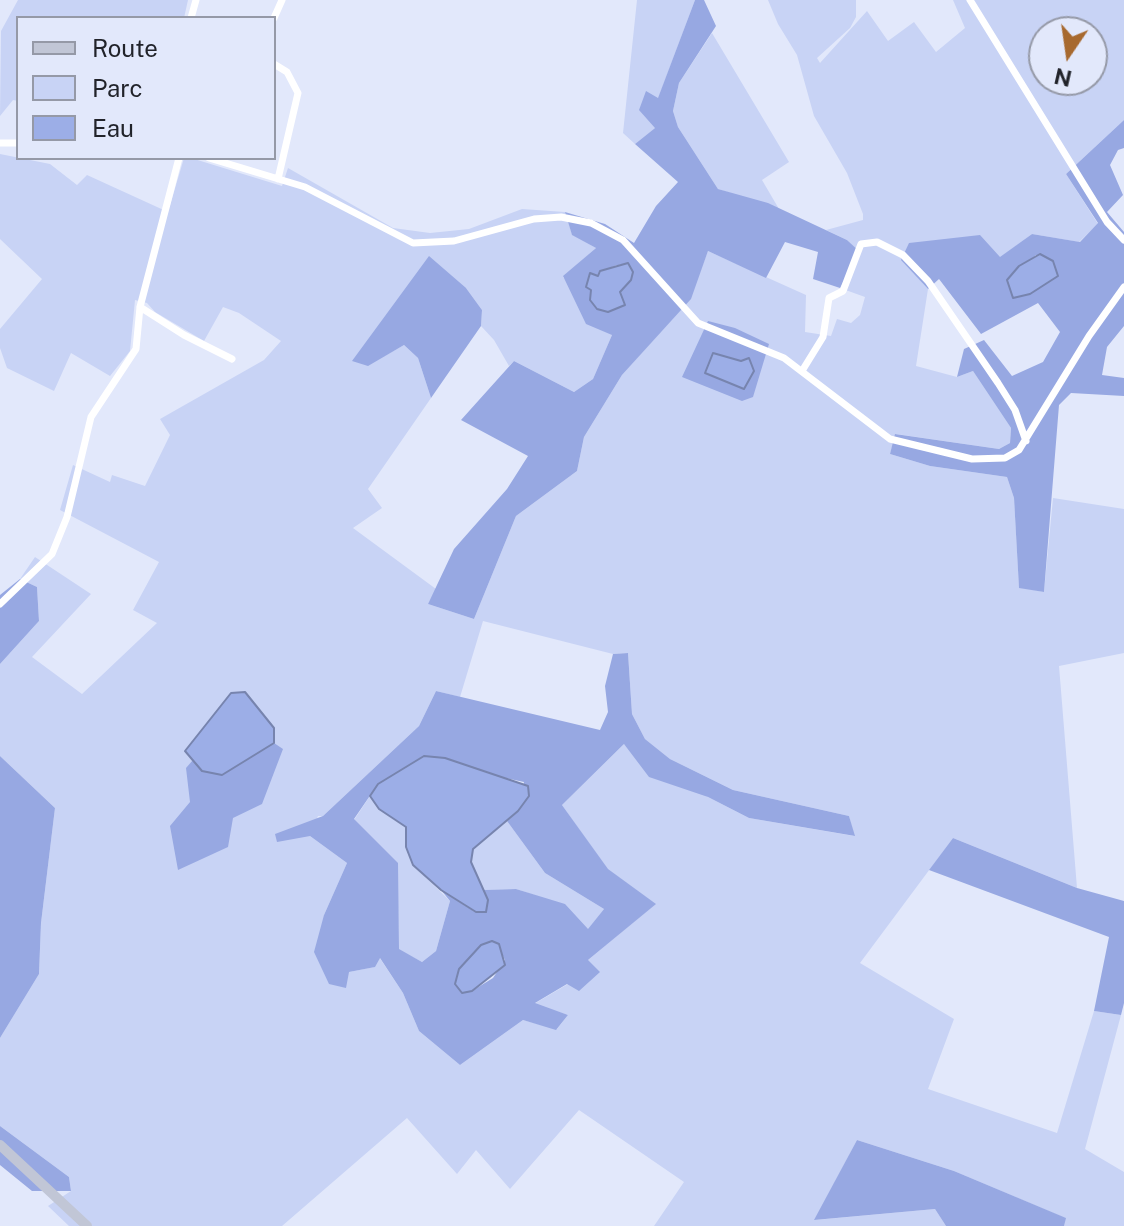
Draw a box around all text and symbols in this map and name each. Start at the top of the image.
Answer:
legend [16,16,276,160]
north arrow [1028,16,1108,96]
text: Route [92,34,158,62]
text: N [1052,63,1074,92]
text: Parc [92,74,143,102]
text: Eau [92,114,134,142]

